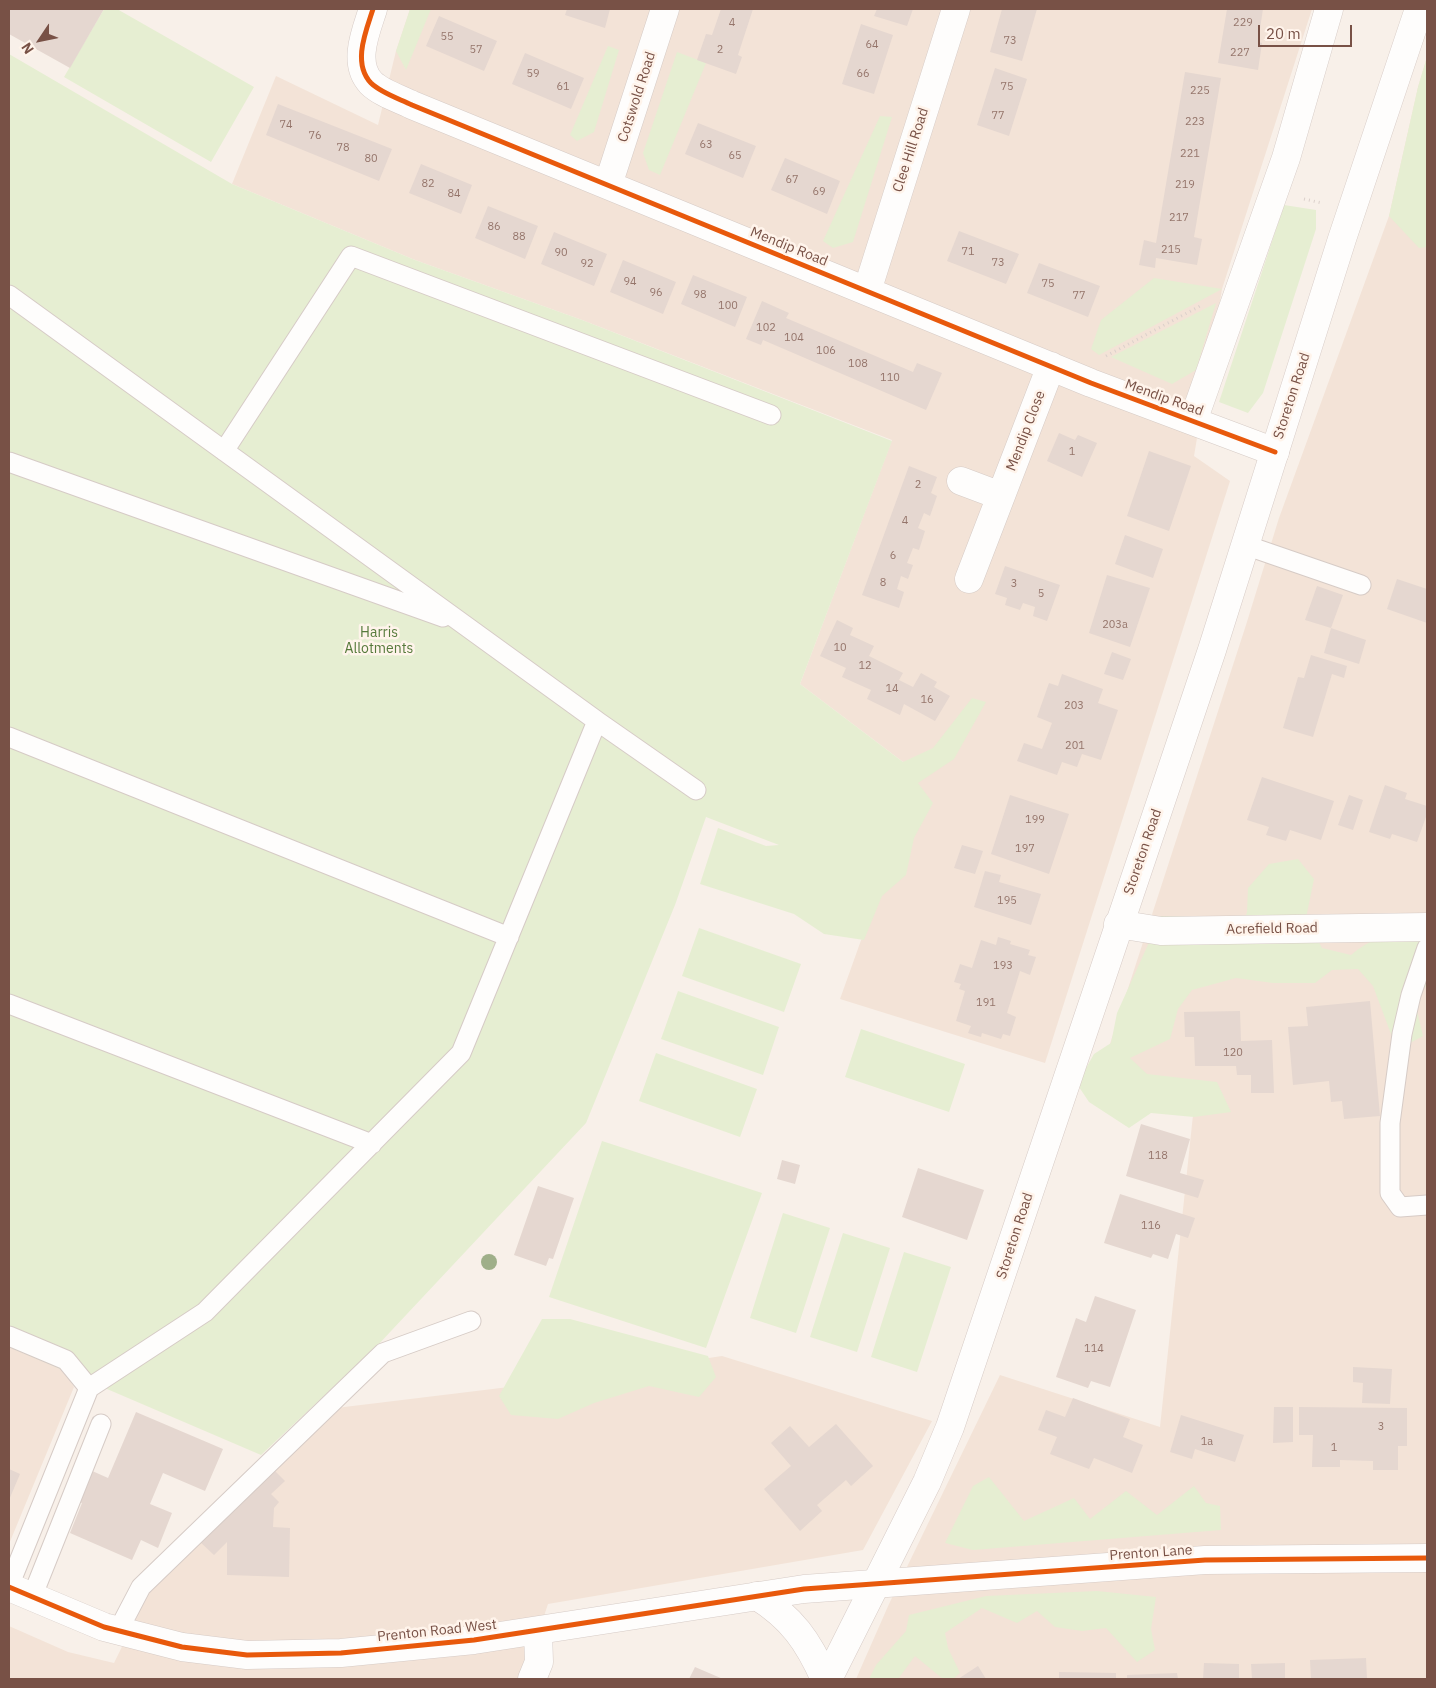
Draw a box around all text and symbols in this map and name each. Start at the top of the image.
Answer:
north arrow [15,15,65,65]
scale bar [1261,15,1355,47]
house number: 4 [729,16,735,30]
house number: 229 [1233,16,1253,30]
text: 20 m [1266,24,1301,43]
house number: 55 [440,30,454,44]
house number: 73 [1003,34,1017,48]
house number: 64 [865,38,879,52]
text: N [17,39,38,58]
house number: 57 [469,43,483,57]
house number: 2 [717,43,723,57]
house number: 227 [1230,46,1250,60]
street label: Cotswold Road [614,50,660,144]
house number: 59 [526,67,540,81]
house number: 66 [856,67,870,81]
house number: 61 [556,80,570,94]
house number: 75 [1000,80,1014,94]
house number: 225 [1190,84,1210,98]
street label: Clee Hill Road [889,106,933,194]
house number: 77 [991,109,1005,123]
house number: 223 [1185,115,1205,129]
house number: 74 [279,118,293,132]
house number: 76 [308,129,322,143]
house number: 63 [699,138,713,152]
house number: 78 [336,141,350,155]
house number: 221 [1180,147,1200,161]
house number: 65 [728,149,742,163]
house number: 80 [364,152,378,166]
house number: 67 [785,173,799,187]
house number: 82 [421,177,435,191]
house number: 219 [1175,178,1195,192]
house number: 69 [812,185,826,199]
house number: 84 [447,187,461,201]
house number: 217 [1169,211,1189,225]
house number: 86 [487,220,501,234]
street label: Mendip Road [748,224,830,270]
house number: 88 [512,230,526,244]
house number: 215 [1161,243,1181,257]
house number: 71 [961,245,975,259]
house number: 90 [554,246,568,260]
house number: 73 [991,256,1005,270]
house number: 92 [580,257,594,271]
house number: 94 [623,275,637,289]
house number: 75 [1041,277,1055,291]
house number: 96 [649,286,663,300]
house number: 98 [693,288,707,302]
house number: 77 [1072,289,1086,303]
house number: 100 [718,299,738,313]
house number: 102 [756,321,776,335]
house number: 104 [784,331,804,345]
house number: 106 [816,344,836,358]
street label: Storeton Road [1270,351,1314,441]
house number: 108 [848,357,868,371]
house number: 110 [880,371,900,385]
street label: Mendip Road [1122,376,1206,420]
street label: Mendip Close [1003,388,1049,474]
house number: 1 [1069,445,1075,459]
house number: 2 [915,478,921,492]
house number: 4 [902,514,908,528]
house number: 6 [890,549,896,563]
house number: 8 [880,576,886,590]
house number: 3 [1011,577,1017,591]
house number: 5 [1038,587,1044,601]
house number: 203a [1102,618,1128,632]
park label: Harris Allotments [345,625,413,658]
house number: 10 [833,641,847,655]
house number: 12 [858,659,872,673]
house number: 14 [885,682,899,696]
house number: 16 [920,693,934,707]
house number: 203 [1064,699,1084,713]
house number: 201 [1065,739,1085,753]
street label: Storeton Road [1120,807,1166,897]
house number: 199 [1025,813,1045,827]
house number: 197 [1015,842,1035,856]
house number: 195 [997,894,1017,908]
street label: Acrefield Road [1226,920,1318,938]
house number: 193 [993,959,1013,973]
house number: 191 [976,996,996,1010]
house number: 120 [1223,1046,1243,1060]
house number: 118 [1148,1149,1168,1163]
street label: Storeton Road [993,1191,1037,1281]
house number: 116 [1141,1219,1161,1233]
house number: 114 [1084,1342,1104,1356]
house number: 3 [1378,1420,1384,1434]
house number: 1a [1201,1435,1213,1449]
house number: 1 [1331,1441,1337,1455]
street label: Prenton Lane [1109,1542,1193,1564]
street label: Prenton Road West [376,1616,498,1646]

